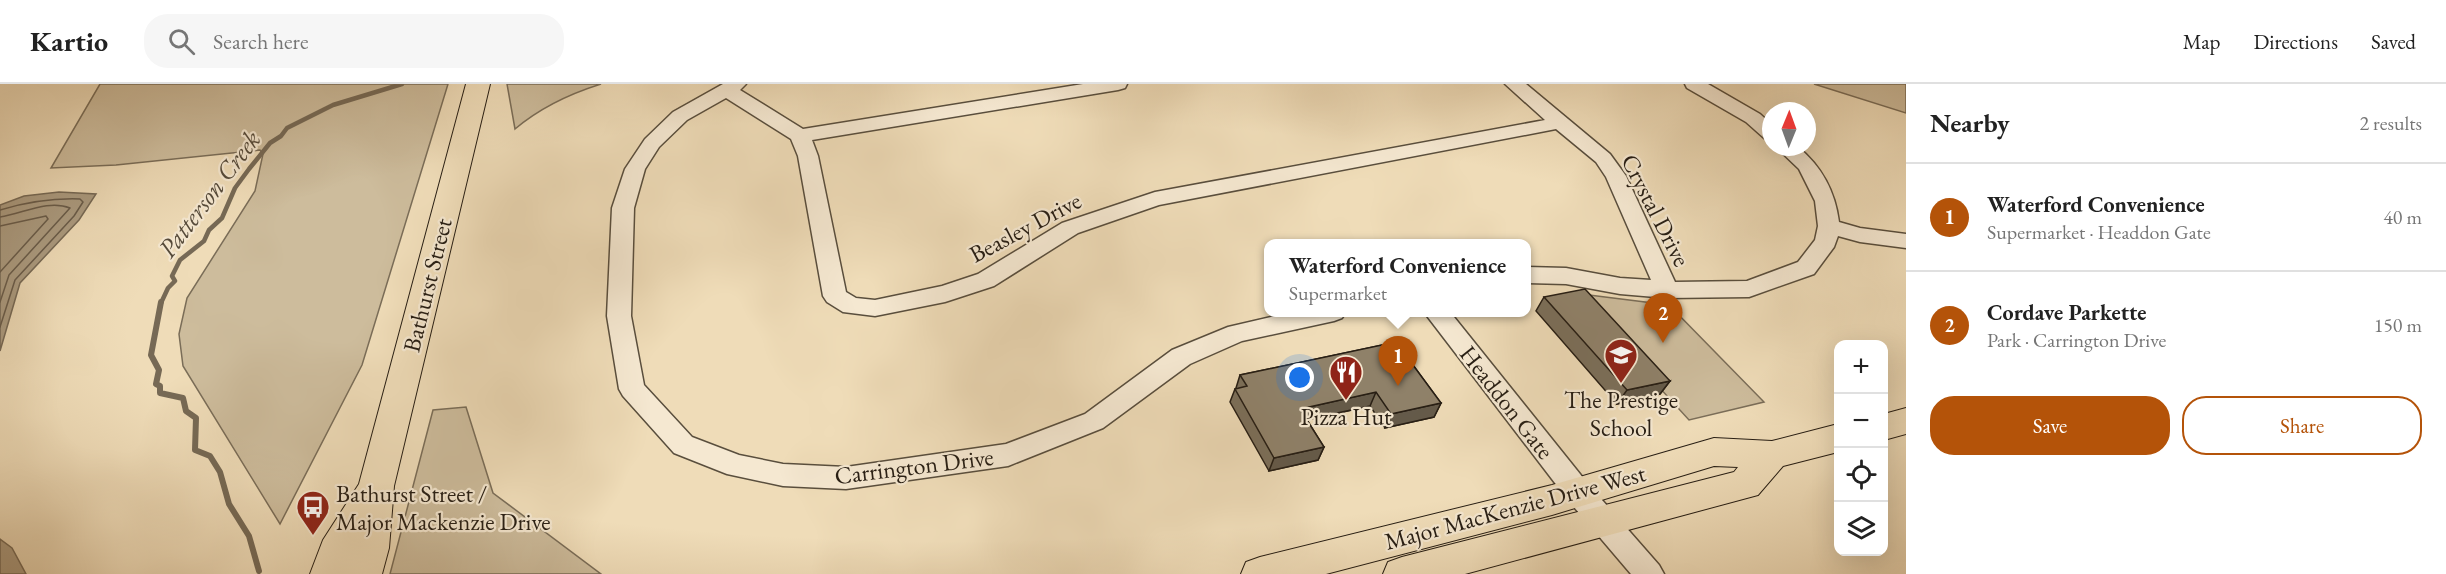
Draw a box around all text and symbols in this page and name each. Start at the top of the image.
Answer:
search box [144,14,564,68]
text: Kartio [30,23,108,59]
icon: search [165,25,198,58]
text: Search here [213,27,309,56]
text: Map [2183,28,2220,55]
text: Directions [2253,28,2338,55]
text: Saved [2371,28,2416,55]
north arrow [1762,102,1816,156]
text: Nearby [1930,106,2010,140]
text: 2 results [2359,110,2422,136]
water label: Patterson Creek [150,123,268,265]
street label: Crystal Drive [1614,148,1698,272]
street label: Beasley Drive [964,185,1086,269]
text: Waterford Convenience [1987,190,2205,219]
text: 1 [1944,204,1955,230]
text: 40 m [2383,204,2422,230]
street label: Bathurst Street [395,214,459,355]
text: Supermarket · Headdon Gate [1987,219,2211,245]
popup [1264,239,1531,317]
text: Waterford Convenience [1289,251,1506,280]
text: Supermarket [1289,280,1387,306]
pin: 2 [1644,294,1682,343]
text: Cordave Parkette [1987,298,2146,327]
text: 2 [1944,312,1955,338]
text: 150 m [2374,312,2422,338]
text: Park · Carrington Drive [1987,327,2166,353]
pin: 1 [1378,336,1418,386]
school or university icon: The Prestige School [1603,337,1639,384]
street label: Headdon Gate [1453,339,1561,465]
map controls [1834,340,1888,556]
button: + [1834,340,1888,394]
restaurant icon: Pizza Hut [1328,354,1364,401]
your location [1285,363,1314,392]
place label: The Prestige School [1564,384,1678,443]
button: − [1834,394,1888,448]
button: Save [1930,396,2170,455]
button: Share [2182,396,2422,455]
place label: Pizza Hut [1300,401,1392,432]
street label: Carrington Drive [833,441,995,491]
button: locate [1834,448,1888,502]
street label: Major MacKenzie Drive West [1381,457,1649,557]
place label: Bathurst Street / Major Mackenzie Drive [336,478,551,537]
bus stop icon: Bathurst Street / Major Mackenzie Drive [295,489,331,536]
button: layers [1834,502,1888,556]

